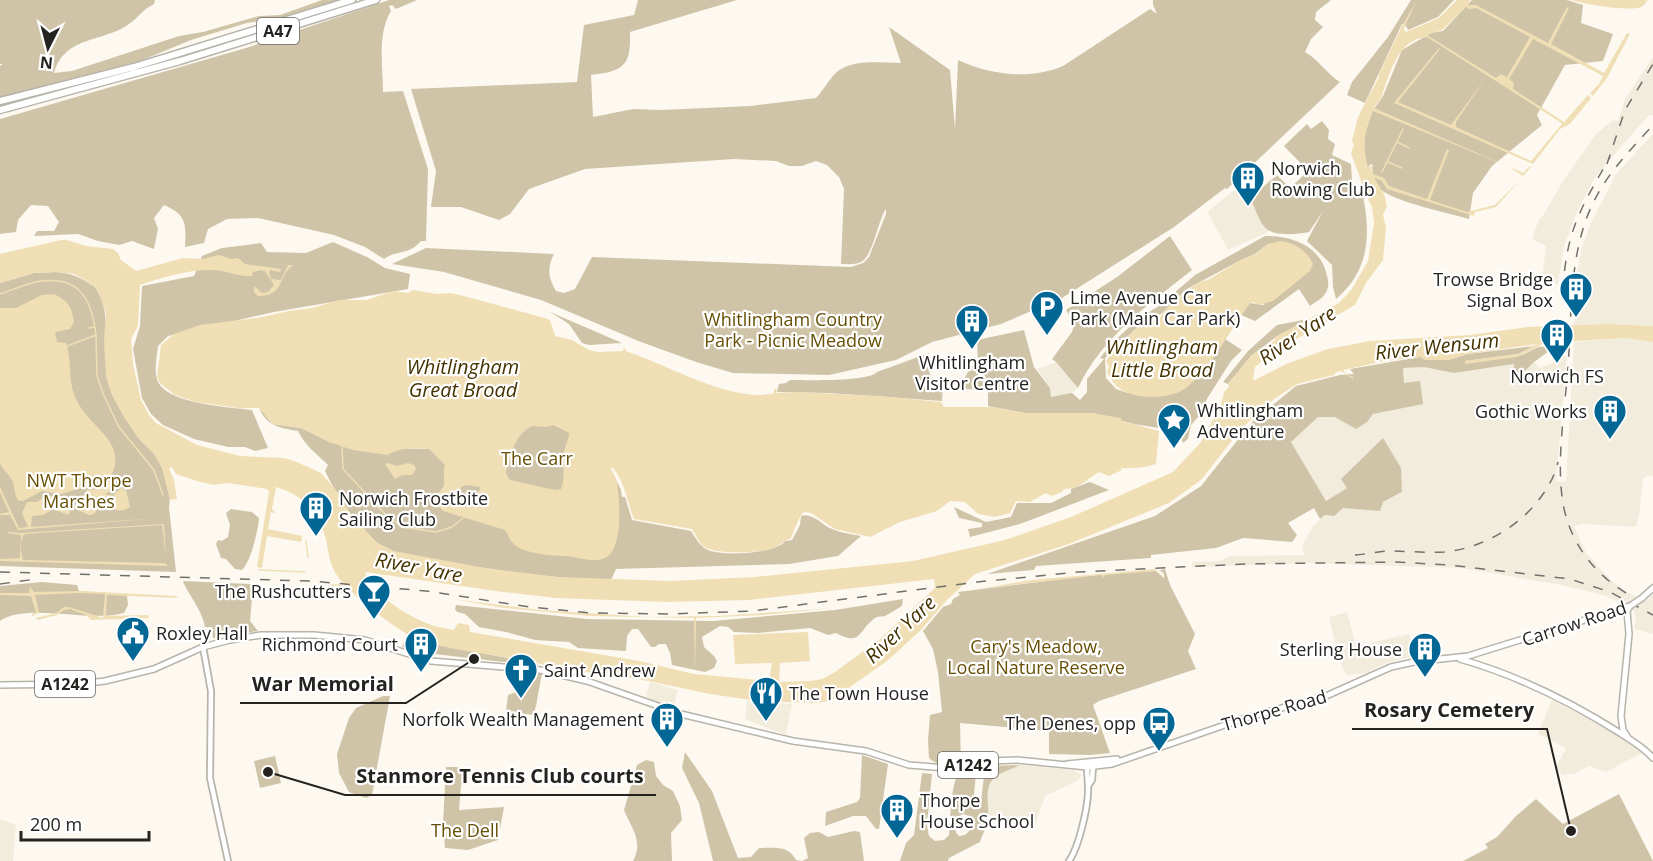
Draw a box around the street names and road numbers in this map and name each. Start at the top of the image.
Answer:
road number: A47 [257,18,299,44]
street label: Carrow Road [1519,595,1629,651]
road number: A1242 [35,671,95,697]
street label: Thorpe Road [1219,684,1329,736]
road number: A1242 [938,752,998,778]

